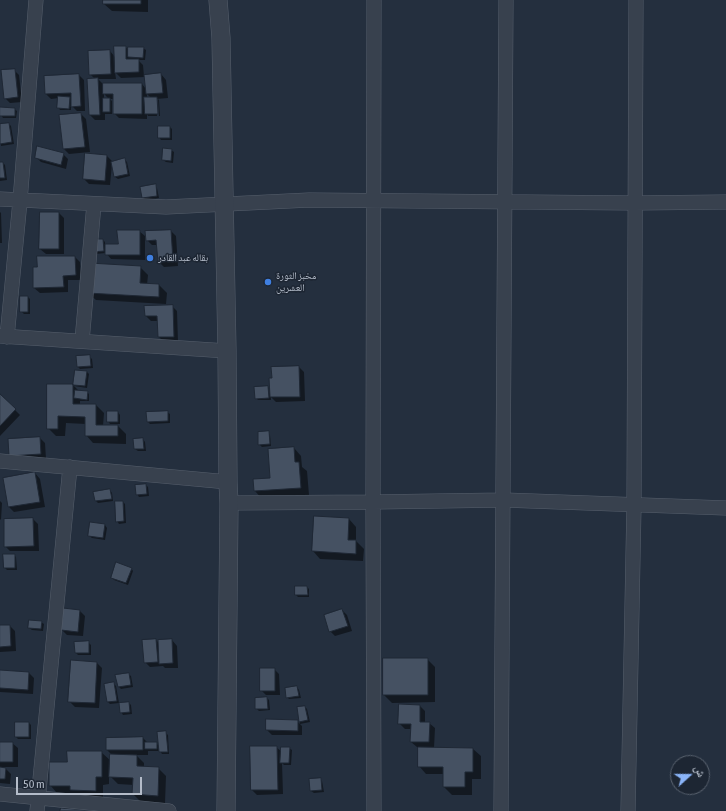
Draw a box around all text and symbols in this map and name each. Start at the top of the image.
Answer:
place label: بقاله عبد القادر [158,252,208,264]
marker: بقاله عبد القادر [145,253,155,263]
place label: مخبز الثورة العشرين [276,270,316,294]
marker: مخبز الثورة العشرين [263,277,273,287]
north arrow [670,755,710,795]
text: ش [693,763,708,779]
scale bar [18,769,144,795]
text: 50 m [23,777,45,791]

